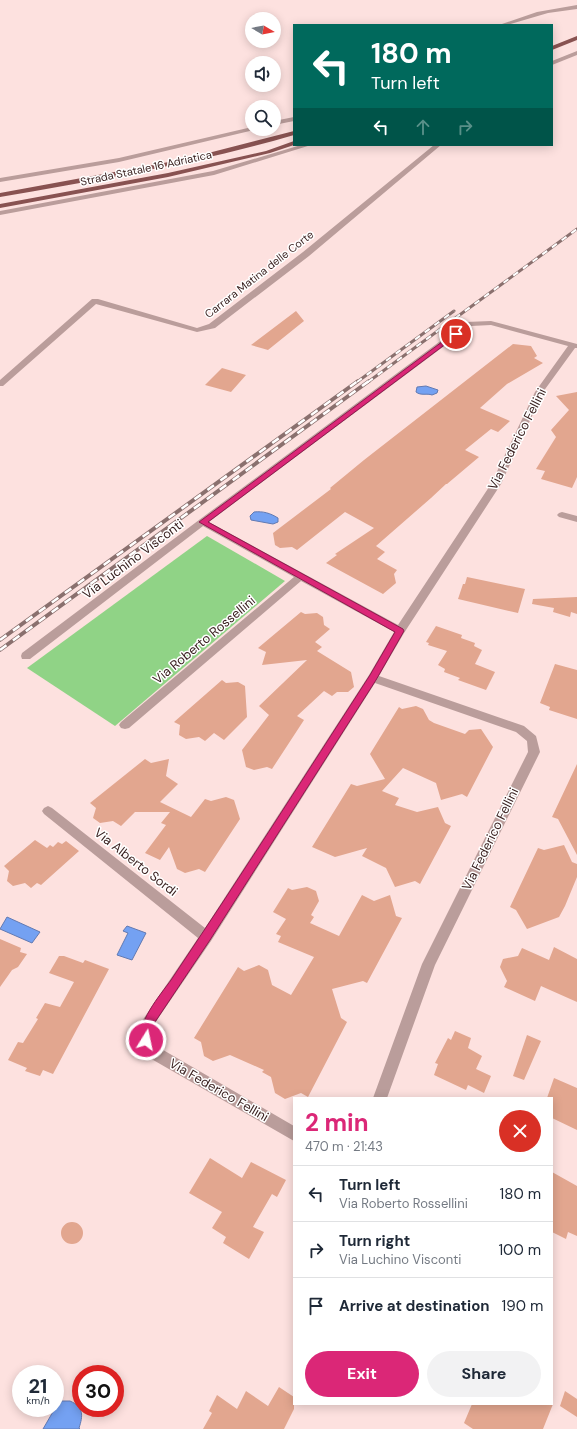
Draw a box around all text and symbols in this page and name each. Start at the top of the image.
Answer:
north arrow [245,12,281,48]
map controls [245,12,281,136]
text: 180 m [371,35,452,72]
icon: left [305,40,357,92]
button: sound [245,56,281,92]
text: Turn left [371,71,440,95]
button: search [245,100,281,136]
icon: left [370,116,392,138]
icon: ahead [412,116,434,138]
icon: right [454,116,476,138]
street label: Strada Statale 16 Adriatica [79,147,213,189]
street label: Carrara Matina delle Corte [202,227,316,321]
pin [439,317,473,351]
icon: arrive [445,323,467,345]
street label: Via Federico Fellini [484,385,550,493]
street label: Via Luchino Visconti [79,515,187,603]
street label: Via Roberto Rossellini [149,592,259,688]
street label: Via Federico Fellini [458,785,522,893]
street label: Via Alberto Sordi [91,824,181,900]
position arrow [125,1019,167,1061]
street label: Via Federico Fellini [166,1055,272,1125]
text: 2 min [305,1107,368,1138]
button: close [499,1110,541,1152]
text: 470 m · 21:43 [305,1138,383,1155]
text: Turn left [339,1175,400,1195]
icon: left [305,1183,327,1205]
text: 180 m [500,1184,541,1204]
text: Via Roberto Rossellini [339,1195,468,1212]
text: Turn right [339,1231,410,1251]
icon: right [305,1239,327,1261]
text: 100 m [498,1240,541,1260]
text: Via Luchino Visconti [339,1251,461,1268]
icon: arrive [305,1295,327,1317]
text: Arrive at destination [339,1296,490,1316]
text: 190 m [502,1296,543,1316]
button: Exit [305,1351,419,1397]
button: Share [427,1351,541,1397]
speed limit sign: 30 [72,1365,124,1417]
text: 21 [29,1373,47,1399]
text: km/h [26,1394,50,1407]

